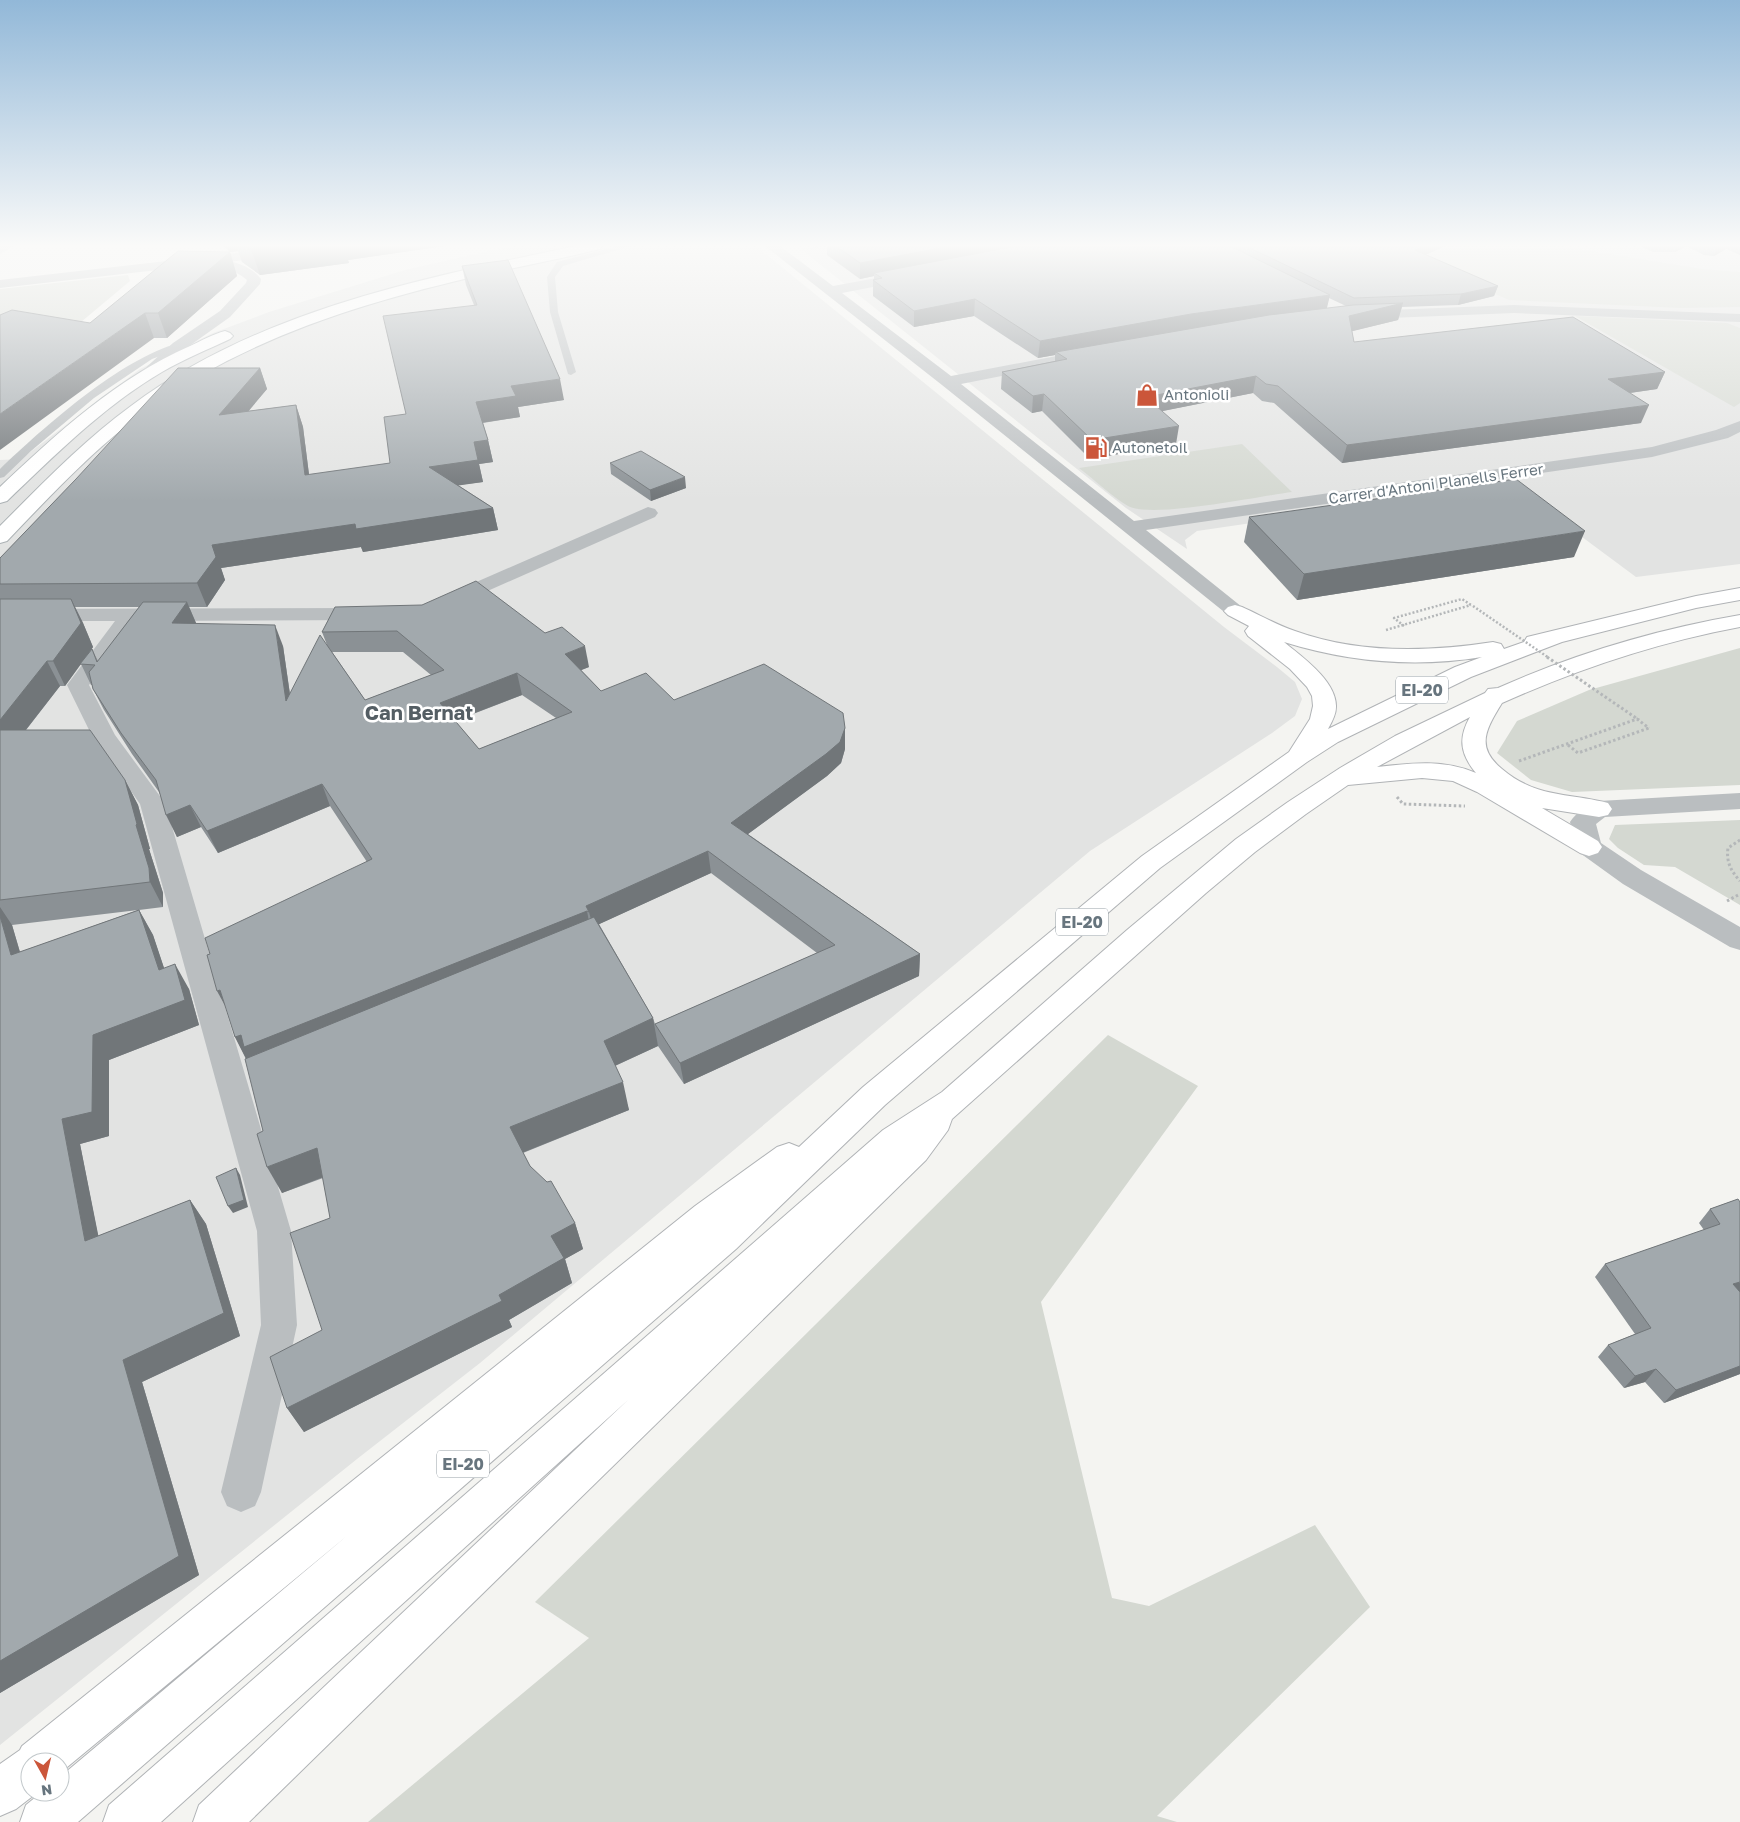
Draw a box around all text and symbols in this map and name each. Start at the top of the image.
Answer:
shop icon: Antonioli [1134,382,1160,408]
place label: Antonioli [1164,385,1229,403]
fuel station icon: Autonetoil [1083,435,1109,461]
place label: Autonetoil [1112,438,1188,456]
street label: Carrer d'Antoni Planells Ferrer [1327,459,1545,507]
road number: EI-20 [1396,676,1448,704]
district label: Can Bernat [365,700,473,724]
road number: EI-20 [1056,909,1108,936]
road number: EI-20 [437,1450,489,1478]
north arrow [20,1752,70,1802]
text: N [40,1781,53,1800]

